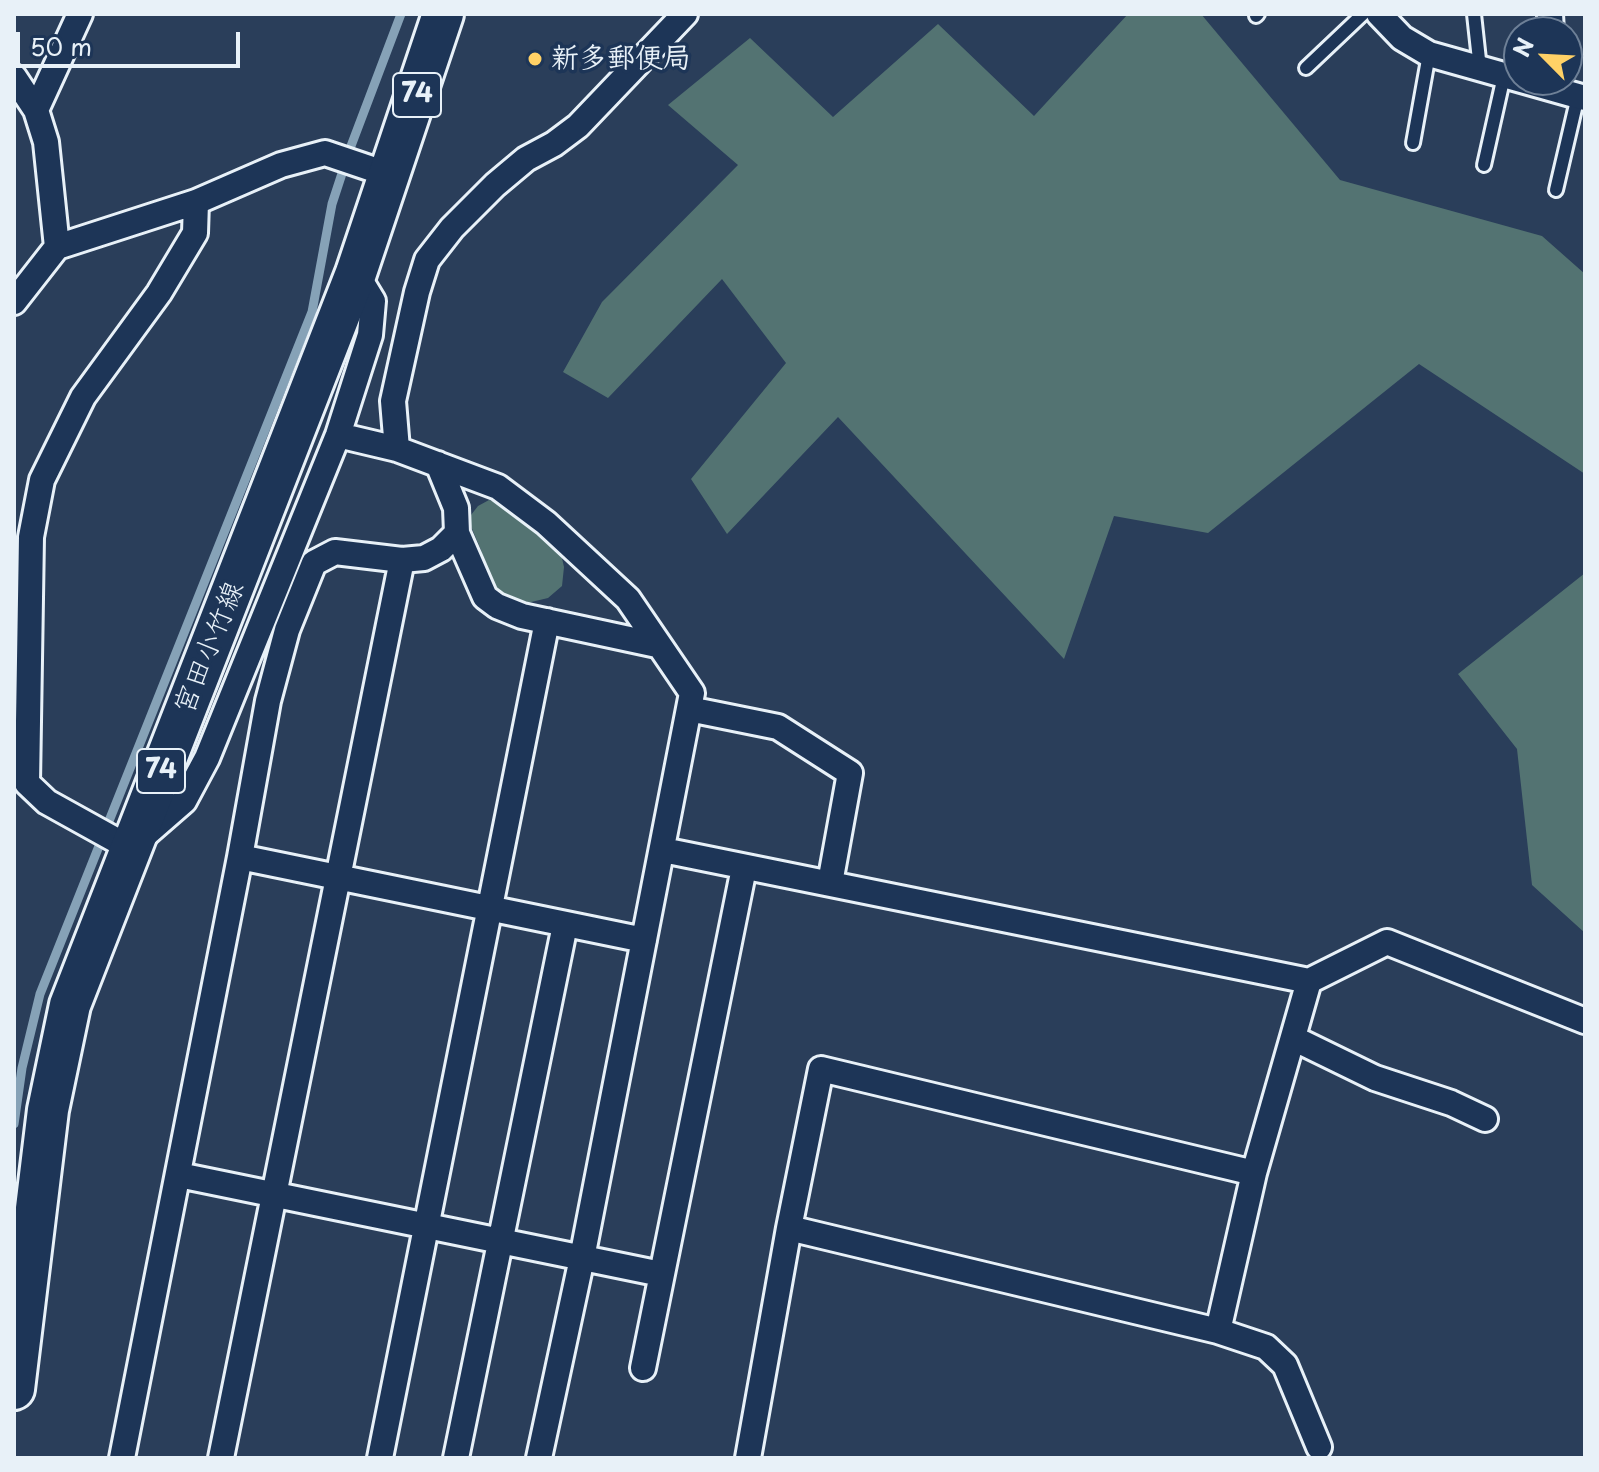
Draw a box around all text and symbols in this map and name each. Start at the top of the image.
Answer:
scale bar [20,16,244,66]
north arrow [1503,16,1583,96]
text: 50 m [30,28,92,64]
text: N [1504,32,1541,62]
place label: 新多郵便局 [551,42,691,76]
marker: 新多郵便局 [526,50,544,68]
road number: 74 [393,73,441,117]
street label: 宮田小竹線 [168,577,252,719]
road number: 74 [137,749,185,793]

